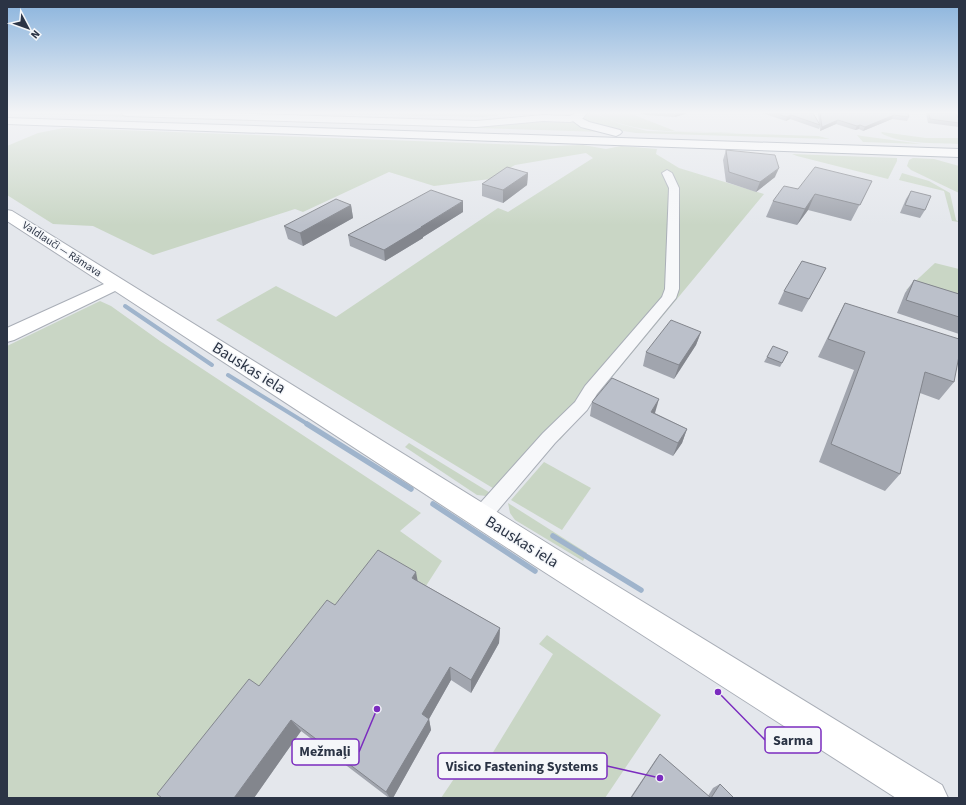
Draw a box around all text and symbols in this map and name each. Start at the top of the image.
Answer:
north arrow [8,8,48,48]
text: N [27,27,43,42]
street label: Valdlauči — Rāmava [19,218,105,280]
street label: Bauskas iela [208,337,290,399]
street label: Bauskas iela [481,511,563,573]
callout: Sarma [765,727,821,753]
text: Sarma [773,731,813,751]
callout: Mežmaļi [292,739,359,765]
text: Mežmaļi [299,742,351,762]
callout: Visico Fastening Systems [438,753,607,779]
text: Visico Fastening Systems [445,757,598,777]

